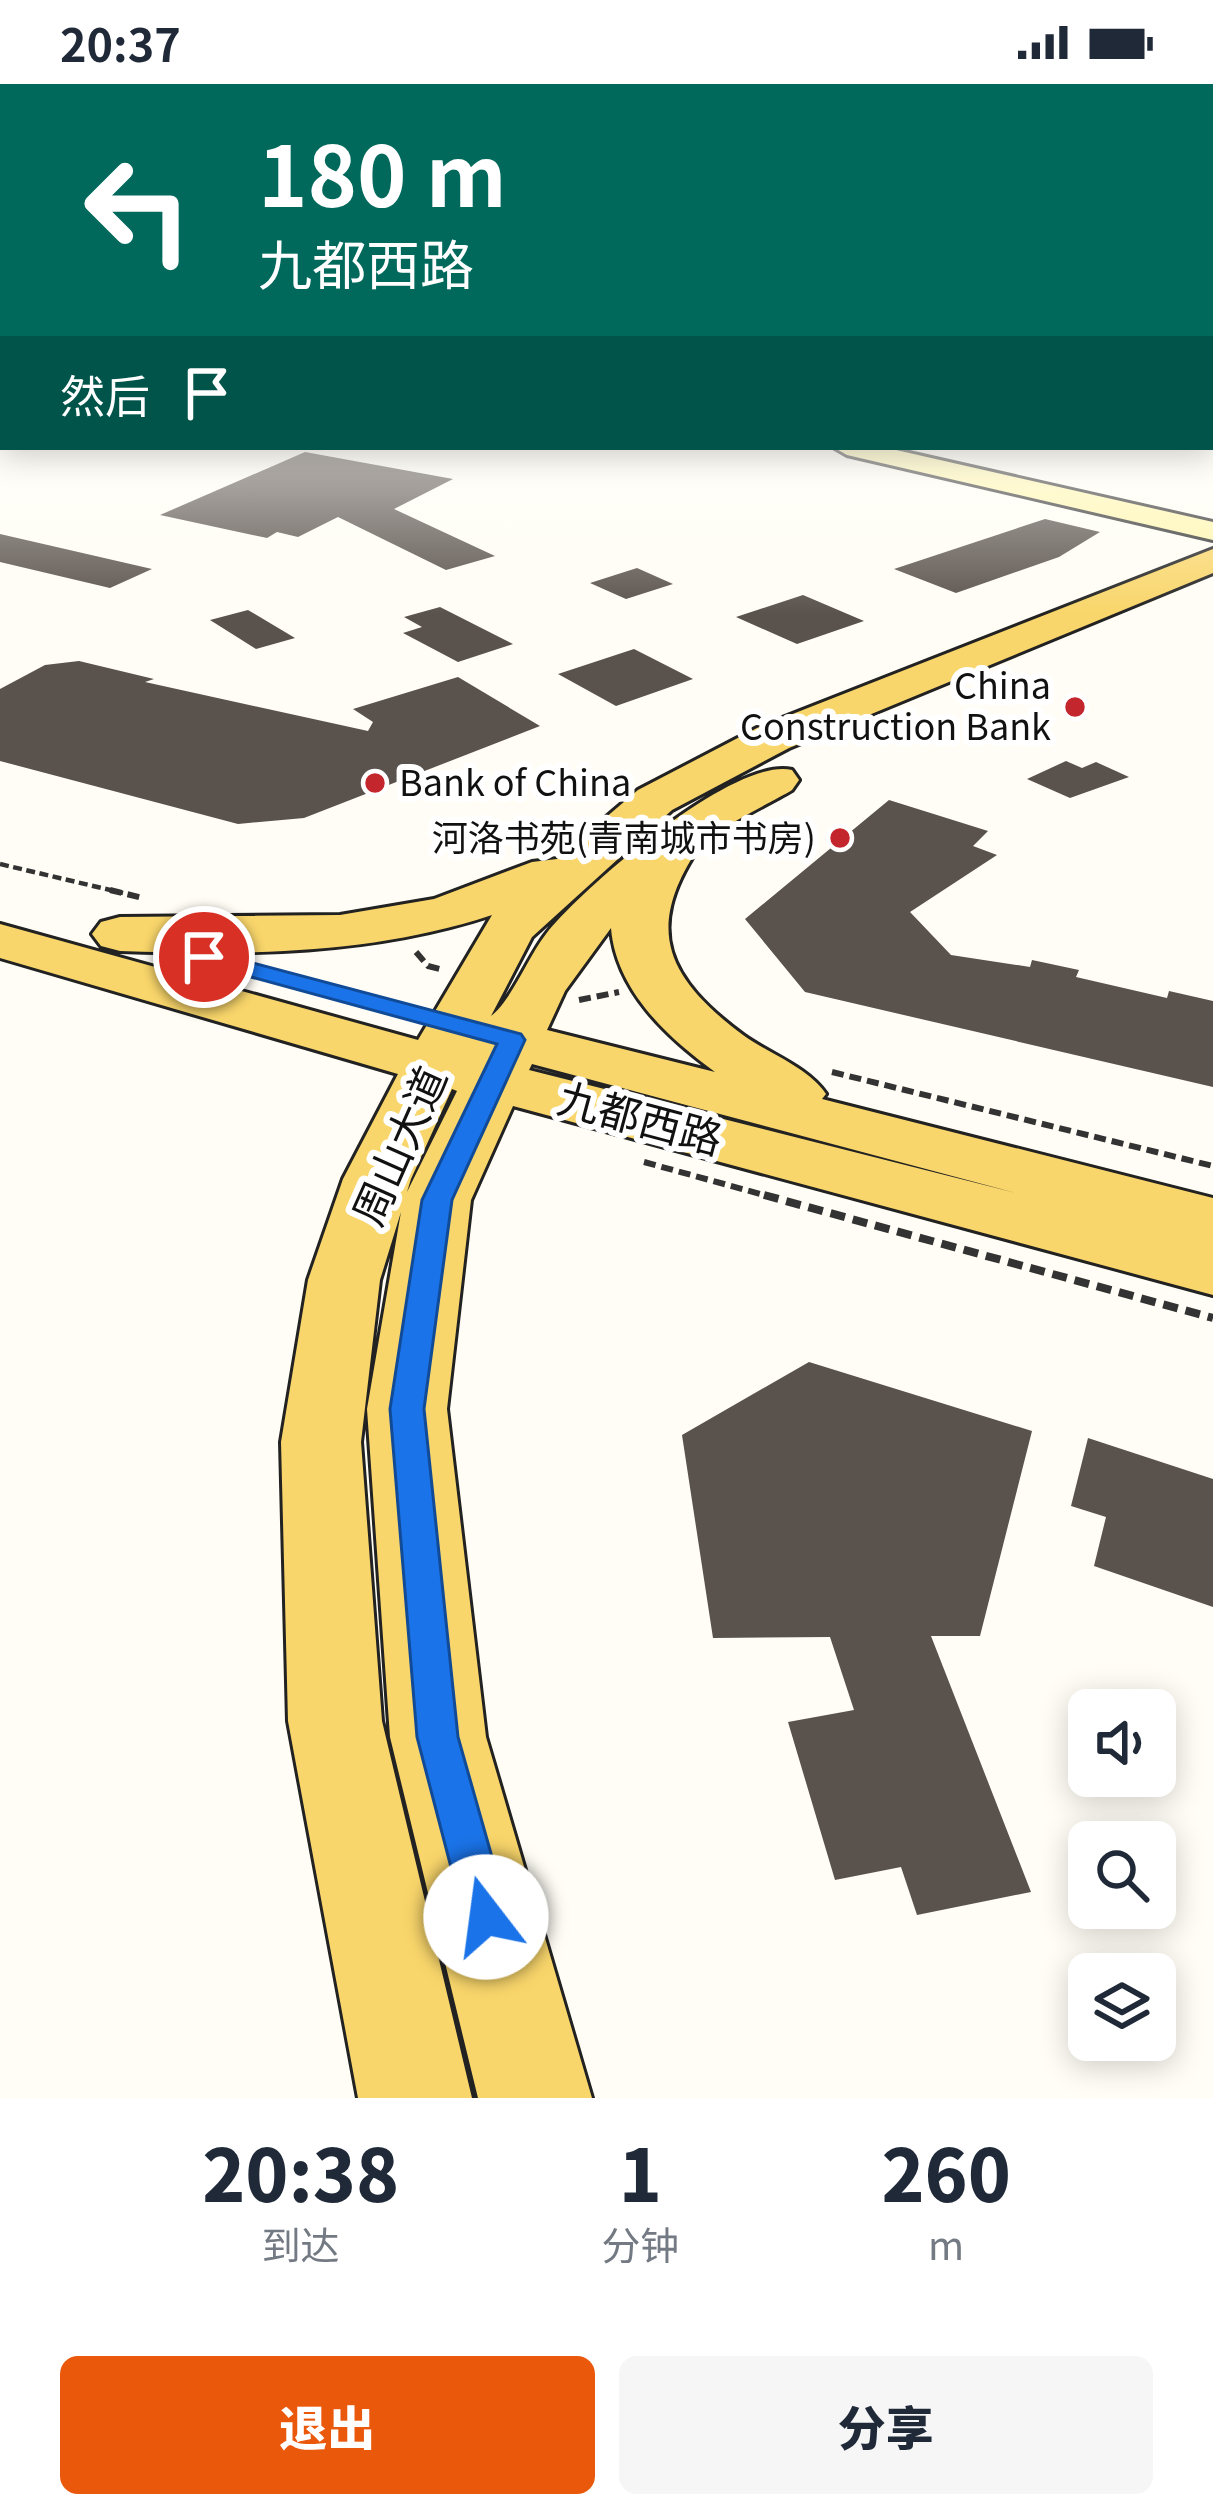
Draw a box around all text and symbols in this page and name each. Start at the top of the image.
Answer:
text: 20:37 [60,10,181,75]
text: 180 m [258,110,507,231]
icon: left [60,132,216,288]
text: 九都西路 [258,222,474,301]
icon: arrive [174,360,240,426]
text: 然后 [60,361,150,426]
place label: China Construction Bank [740,657,1051,750]
marker: China Construction Bank [1062,694,1088,720]
place label: Bank of China [399,754,631,806]
marker: Bank of China [362,770,388,796]
place label: 河洛书苑(青南城市书房) [432,809,816,861]
marker: 河洛书苑(青南城市书房) [827,825,853,851]
pin [153,906,255,1008]
icon: arrive [171,924,237,990]
street label: 周山大道 [335,1055,459,1234]
street label: 九都西路 [552,1064,730,1167]
map controls [1068,1689,1176,2061]
button: sound [1068,1689,1176,1797]
button: search [1068,1821,1176,1929]
position arrow [423,1854,549,1980]
button: layers [1068,1953,1176,2061]
text: 20:38 [202,2118,399,2223]
text: 1 [619,2118,662,2223]
text: 260 [881,2118,1011,2223]
text: 到达 [262,2215,340,2271]
text: 分钟 [601,2215,679,2271]
text: m [928,2215,964,2271]
button: 退出 [60,2356,595,2494]
button: 分享 [619,2356,1153,2494]

